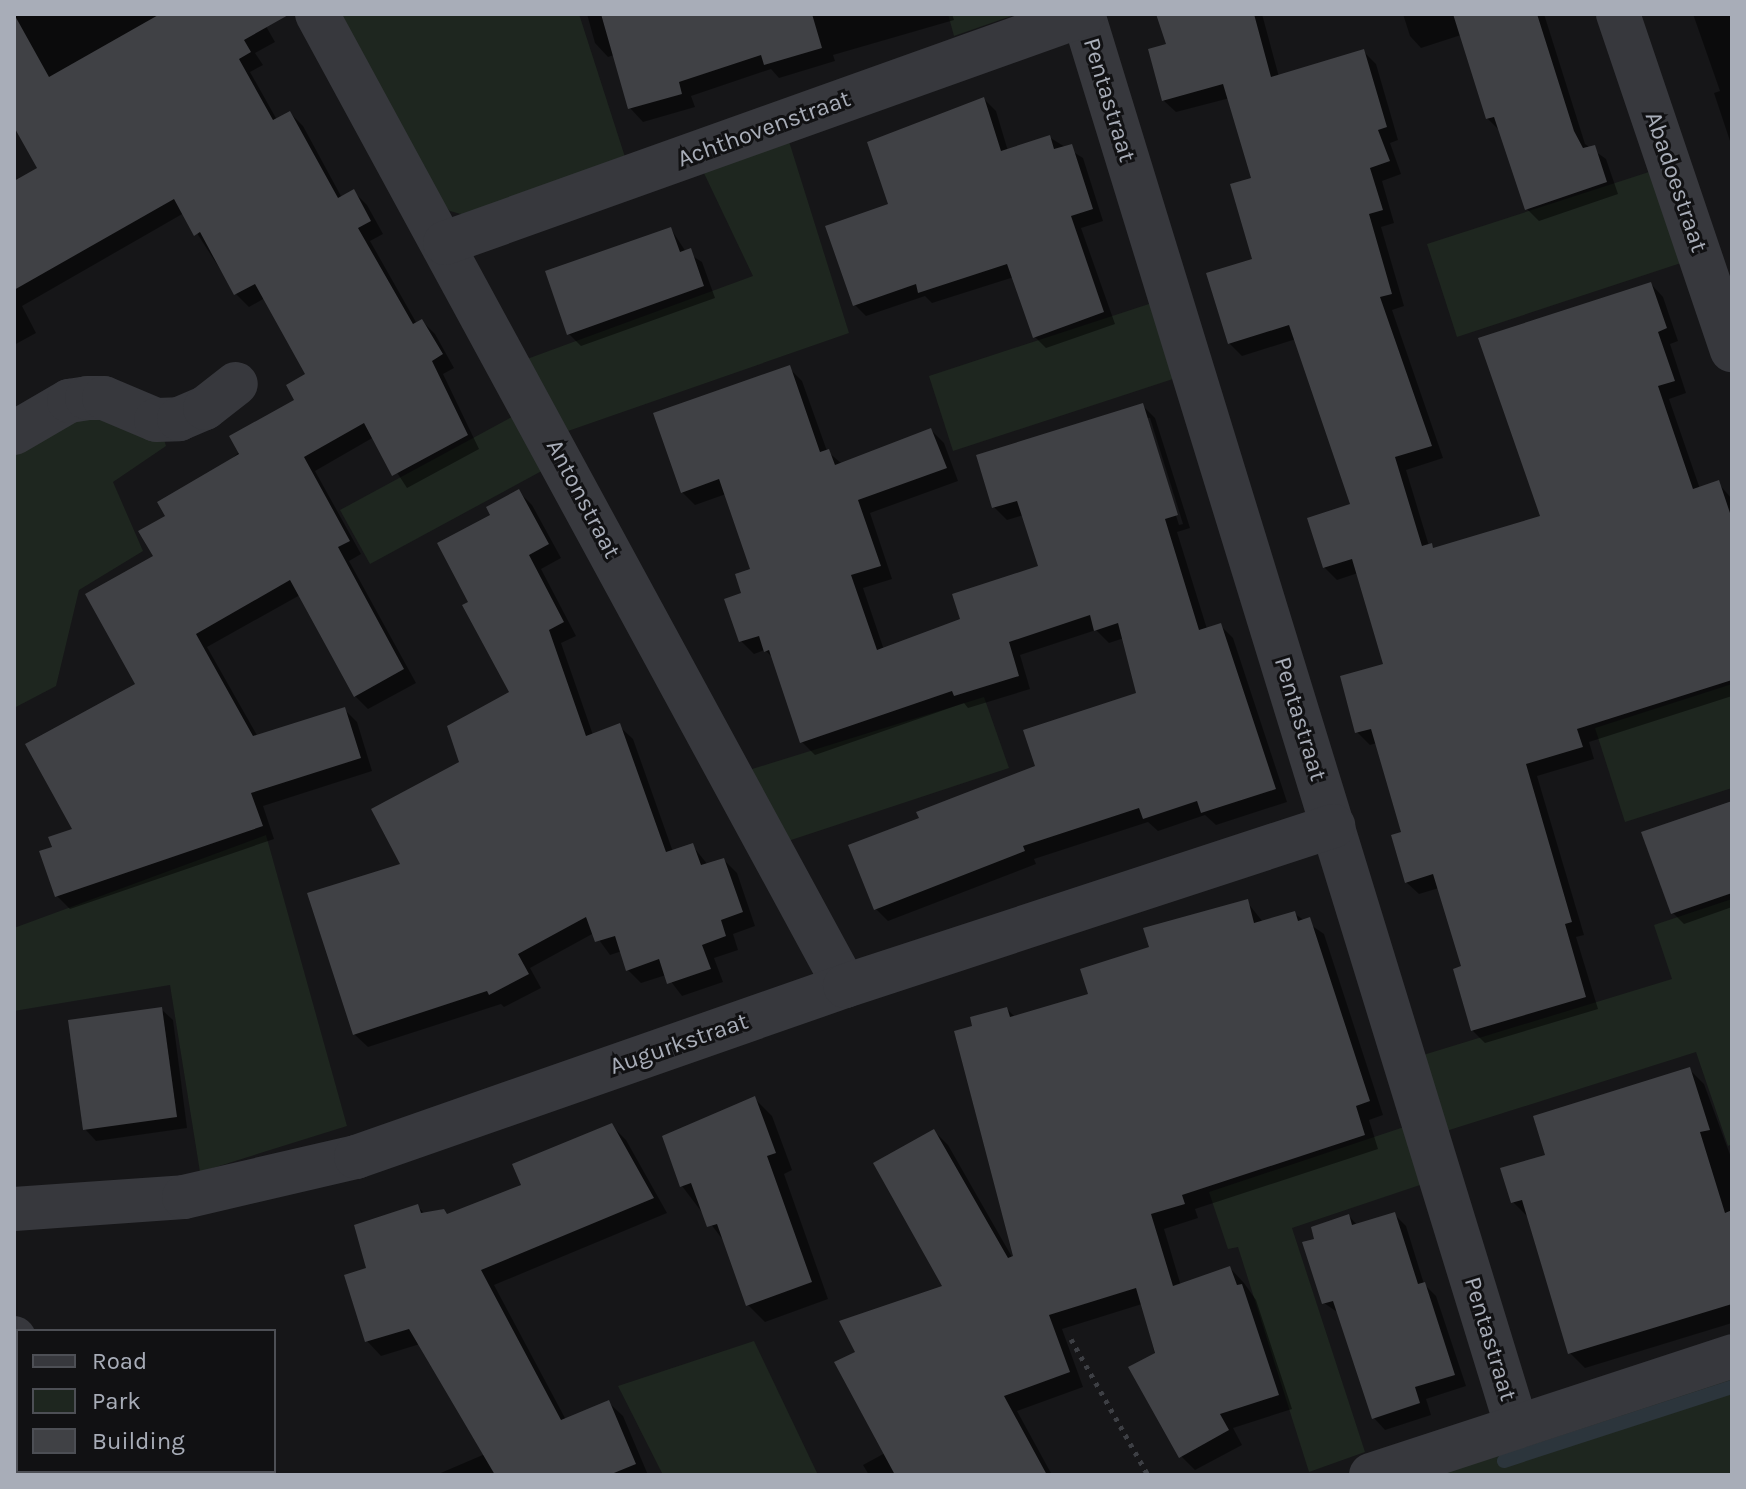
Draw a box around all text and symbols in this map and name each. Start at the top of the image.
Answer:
street label: Pentastraat [1077,35,1141,165]
street label: Achthovenstraat [674,84,854,174]
street label: Abadoestraat [1639,108,1713,256]
street label: Antonstraat [540,435,626,563]
street label: Pentastraat [1268,654,1332,784]
street label: Augurkstraat [606,1007,752,1081]
street label: Pentastraat [1458,1274,1522,1404]
legend [16,1329,276,1473]
text: Road [92,1347,147,1375]
text: Park [92,1387,141,1415]
text: Building [92,1427,185,1455]

